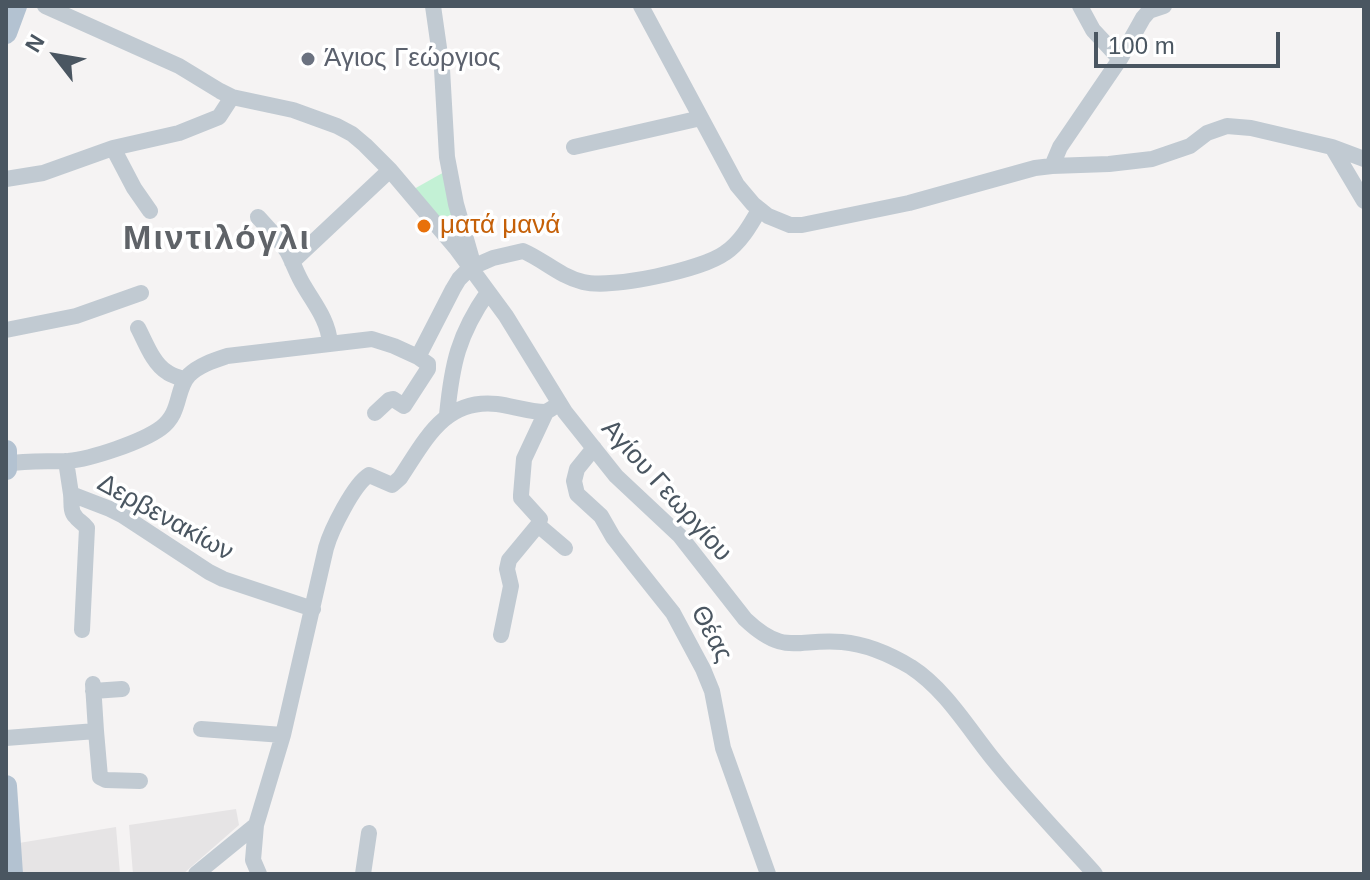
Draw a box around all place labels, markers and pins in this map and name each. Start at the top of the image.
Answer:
place label: Άγιος Γεώργιος [324,43,501,75]
marker: Άγιος Γεώργιος [299,50,317,68]
place label: ματά μανά [440,210,560,242]
marker: ματά μανά [415,217,433,235]

